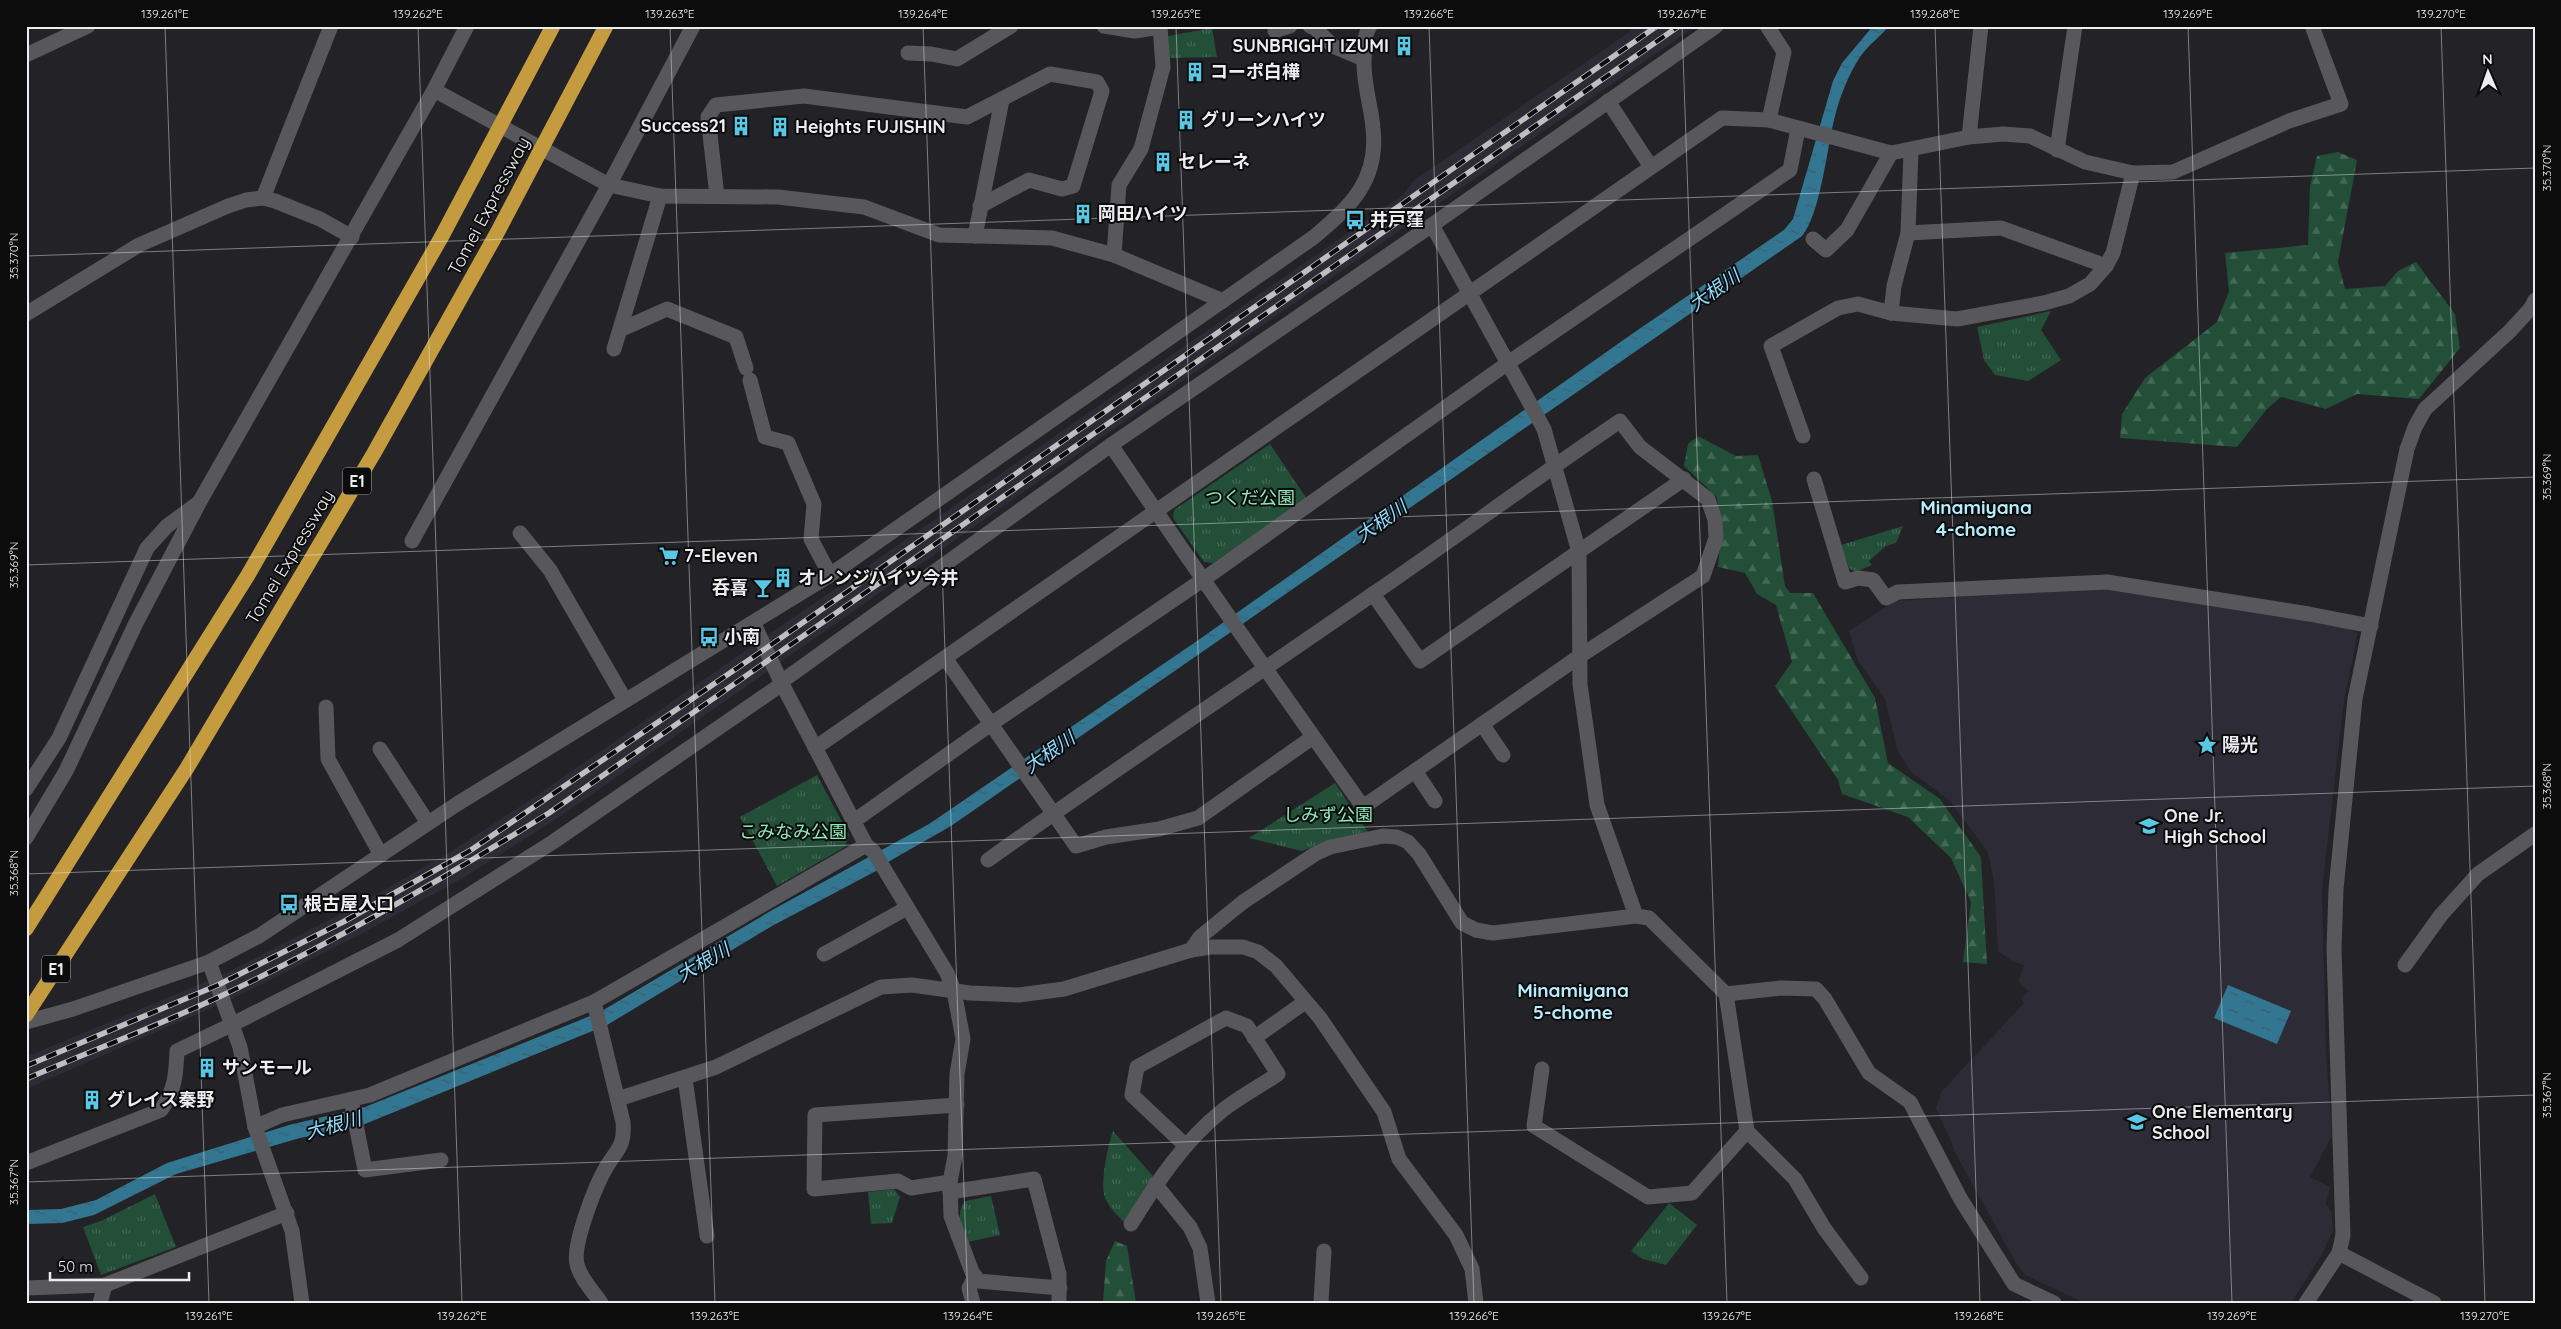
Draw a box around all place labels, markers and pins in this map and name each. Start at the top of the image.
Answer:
place label: SUNBRIGHT IZUMI [1232,34,1389,57]
building icon: SUNBRIGHT IZUMI [1393,35,1415,57]
place label: コーポ白樺 [1210,60,1300,83]
building icon: コーポ白樺 [1184,61,1206,83]
place label: グリーンハイツ [1201,108,1326,131]
building icon: グリーンハイツ [1175,109,1197,131]
place label: Success21 [641,114,726,137]
building icon: Success21 [730,115,752,137]
place label: Heights FUJISHIN [795,115,946,138]
building icon: Heights FUJISHIN [769,116,791,138]
place label: セレーネ [1178,150,1250,173]
building icon: セレーネ [1152,151,1174,173]
place label: 岡田ハイツ [1098,202,1188,225]
building icon: 岡田ハイツ [1072,203,1094,225]
place label: 井戸窪 [1370,208,1424,231]
bus stop icon: 井戸窪 [1344,209,1366,231]
place label: 7-Eleven [684,544,758,567]
supermarket icon: 7-Eleven [658,545,680,567]
place label: オレンジハイツ今井 [798,566,959,589]
building icon: オレンジハイツ今井 [772,567,794,589]
place label: 呑喜 [712,576,748,599]
bar icon: 呑喜 [752,577,774,599]
place label: 小南 [724,625,760,648]
bus stop icon: 小南 [698,626,720,648]
place label: 陽光 [2222,733,2258,756]
place icon: 陽光 [2196,734,2218,756]
place label: One Jr. High School [2164,804,2266,848]
school or university icon: One Jr. High School [2138,815,2160,837]
place label: 根古屋入口 [304,892,394,915]
bus stop icon: 根古屋入口 [278,893,300,915]
place label: サンモール [222,1056,312,1079]
building icon: サンモール [196,1057,218,1079]
place label: グレイス秦野 [107,1088,214,1111]
building icon: グレイス秦野 [81,1089,103,1111]
place label: One Elementary School [2152,1100,2293,1144]
school or university icon: One Elementary School [2126,1111,2148,1133]

